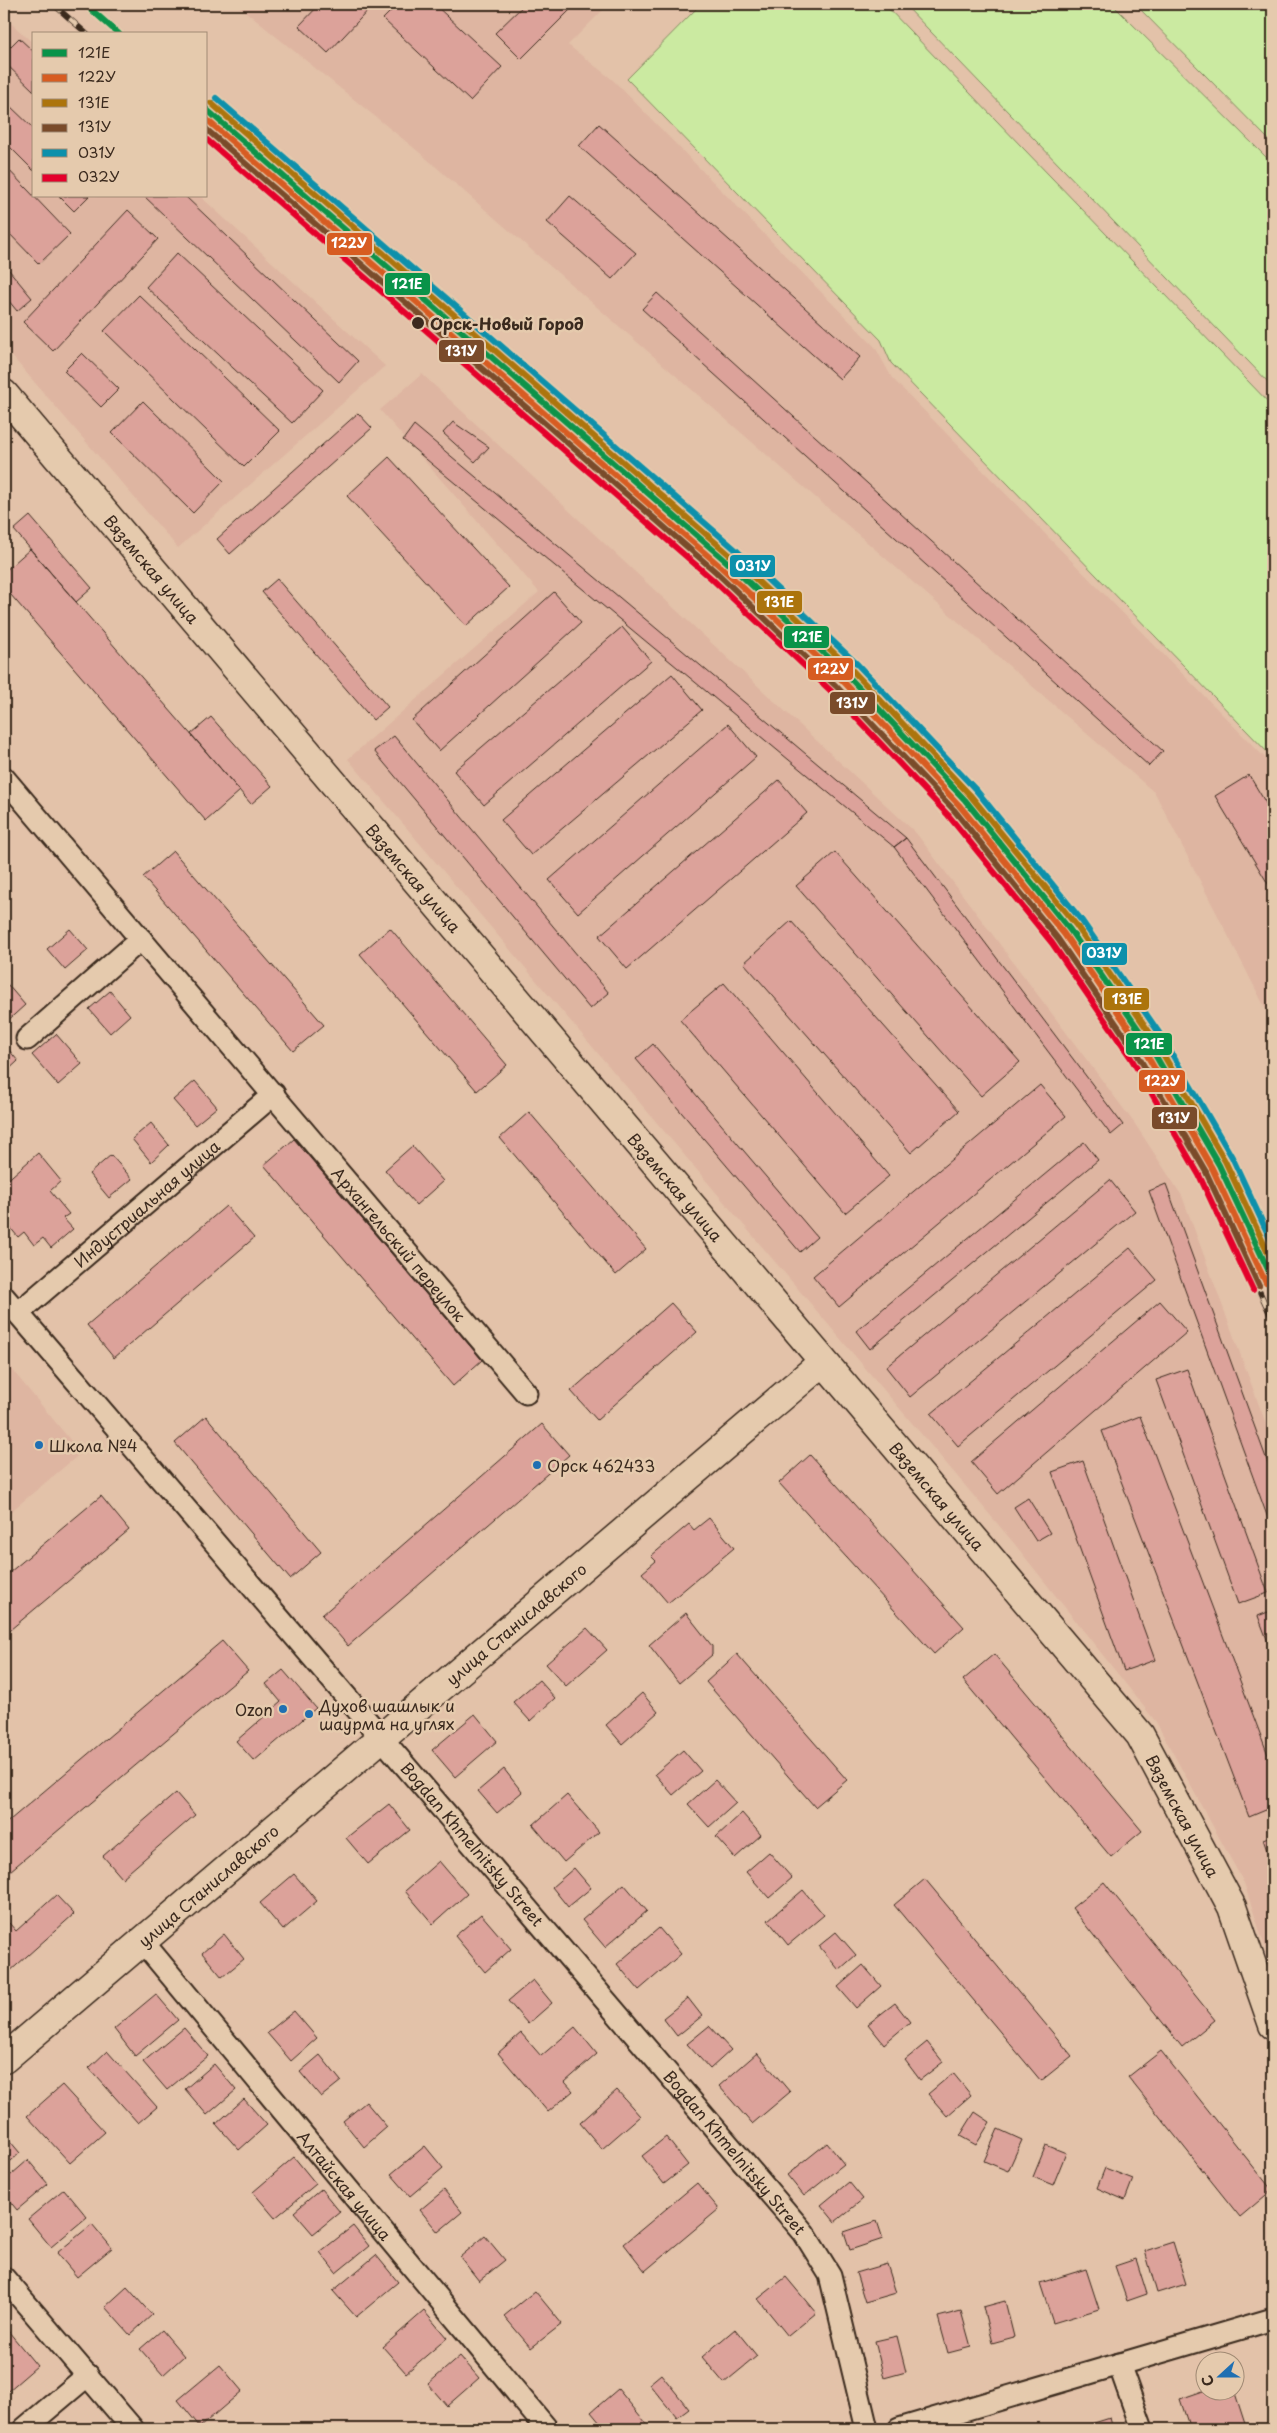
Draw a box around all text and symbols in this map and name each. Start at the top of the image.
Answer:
legend [32,32,208,198]
text: 121Е [78,40,110,63]
text: 122У [78,64,116,87]
text: 131Е [78,90,110,113]
text: 131У [78,114,111,137]
text: 031У [78,140,115,163]
text: 032У [78,164,120,187]
line badge: 122У [326,232,373,256]
text: 122У [331,232,368,253]
line badge: 121Е [384,272,431,296]
text: 121Е [391,273,423,294]
place label: Орск-Новый Город [430,311,584,335]
marker: Орск-Новый Город [410,315,426,331]
line badge: 131У [438,339,485,363]
text: 131У [445,340,478,361]
street label: Вяземская улица [99,509,205,628]
line badge: 031У [729,554,776,578]
text: 031У [735,555,772,576]
line badge: 131Е [756,590,803,614]
text: 131Е [764,591,794,612]
line badge: 121Е [783,625,830,649]
text: 121Е [791,626,823,647]
line badge: 122У [807,657,854,681]
text: 122У [813,658,850,679]
line badge: 131У [829,691,876,715]
text: 131У [836,692,869,713]
street label: Вяземская улица [361,818,467,937]
line badge: 031У [1081,942,1128,966]
text: 031У [1086,942,1123,963]
line badge: 131Е [1103,987,1150,1011]
text: 131Е [1112,988,1142,1009]
line badge: 121Е [1125,1032,1173,1056]
text: 121Е [1133,1033,1165,1054]
line badge: 122У [1138,1069,1186,1093]
text: 122У [1144,1070,1181,1091]
line badge: 131У [1151,1106,1198,1130]
text: 131У [1158,1107,1191,1128]
street label: Вяземская улица [622,1127,729,1246]
street label: Индустриальная улица [68,1134,225,1273]
street label: Архангельский переулок [327,1161,472,1327]
place label: Школа №4 [49,1433,138,1457]
street label: Вяземская улица [884,1436,991,1555]
marker: Школа №4 [33,1439,45,1451]
place label: Орск 462433 [547,1453,655,1477]
marker: Орск 462433 [531,1459,543,1471]
street label: улица Станиславского [440,1557,591,1690]
place label: Духов шашлык и шаурма на углях [318,1693,455,1735]
place label: Ozon [235,1697,273,1721]
marker: Ozon [277,1703,289,1715]
marker: Духов шашлык и шаурма на углях [303,1708,315,1720]
street label: Вяземская улица [1140,1750,1226,1881]
street label: Bogdan Khmelnitsky Street [396,1756,550,1931]
street label: улица Станиславского [133,1818,284,1952]
street label: Bogdan Khmelnitsky Street [659,2064,812,2239]
street label: Алтайская улица [292,2125,397,2245]
north arrow [1194,2350,1244,2400]
text: С [1196,2372,1219,2390]

